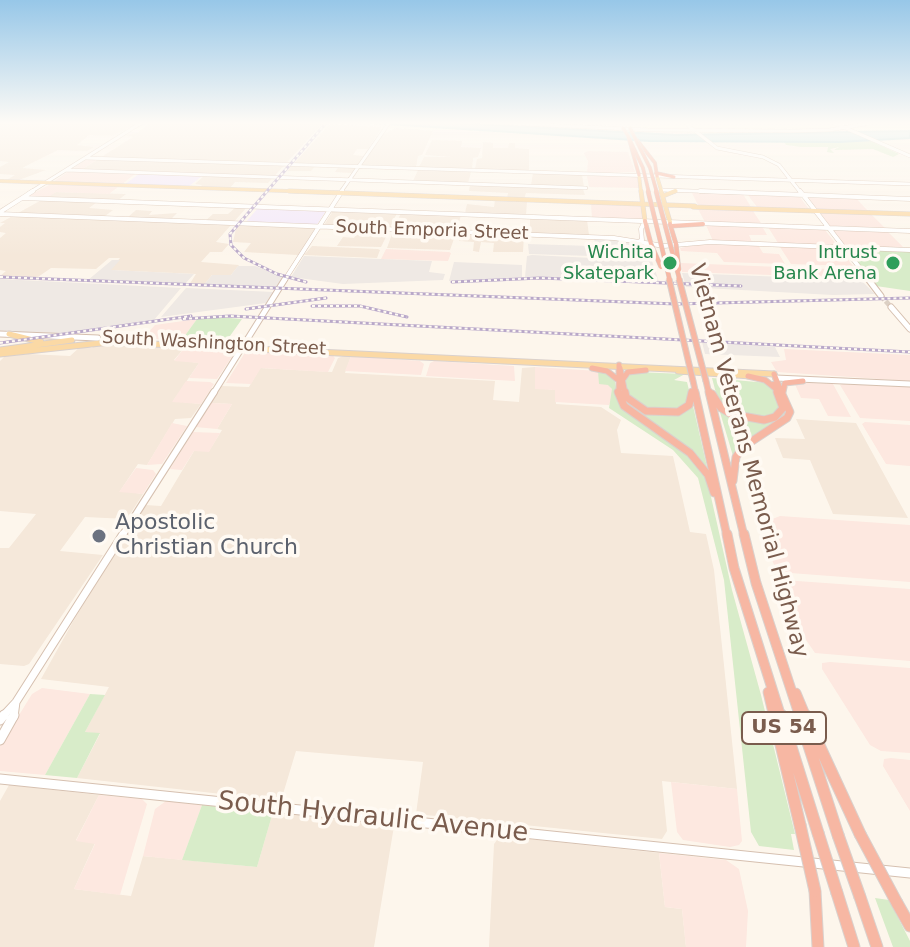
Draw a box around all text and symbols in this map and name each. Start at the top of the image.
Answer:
street label: South Emporia Street [335,217,529,245]
place label: Wichita Skatepark [563,242,654,284]
place label: Intrust Bank Arena [773,242,877,284]
marker: Wichita Skatepark [661,254,679,272]
marker: Intrust Bank Arena [884,254,902,272]
street label: Vietnam Veterans Memorial Highway [683,261,813,661]
street label: South Washington Street [101,327,327,361]
place label: Apostolic Christian Church [115,510,298,562]
marker: Apostolic Christian Church [90,527,108,545]
road number: US 54 [742,712,826,744]
street label: South Hydraulic Avenue [216,786,530,850]

